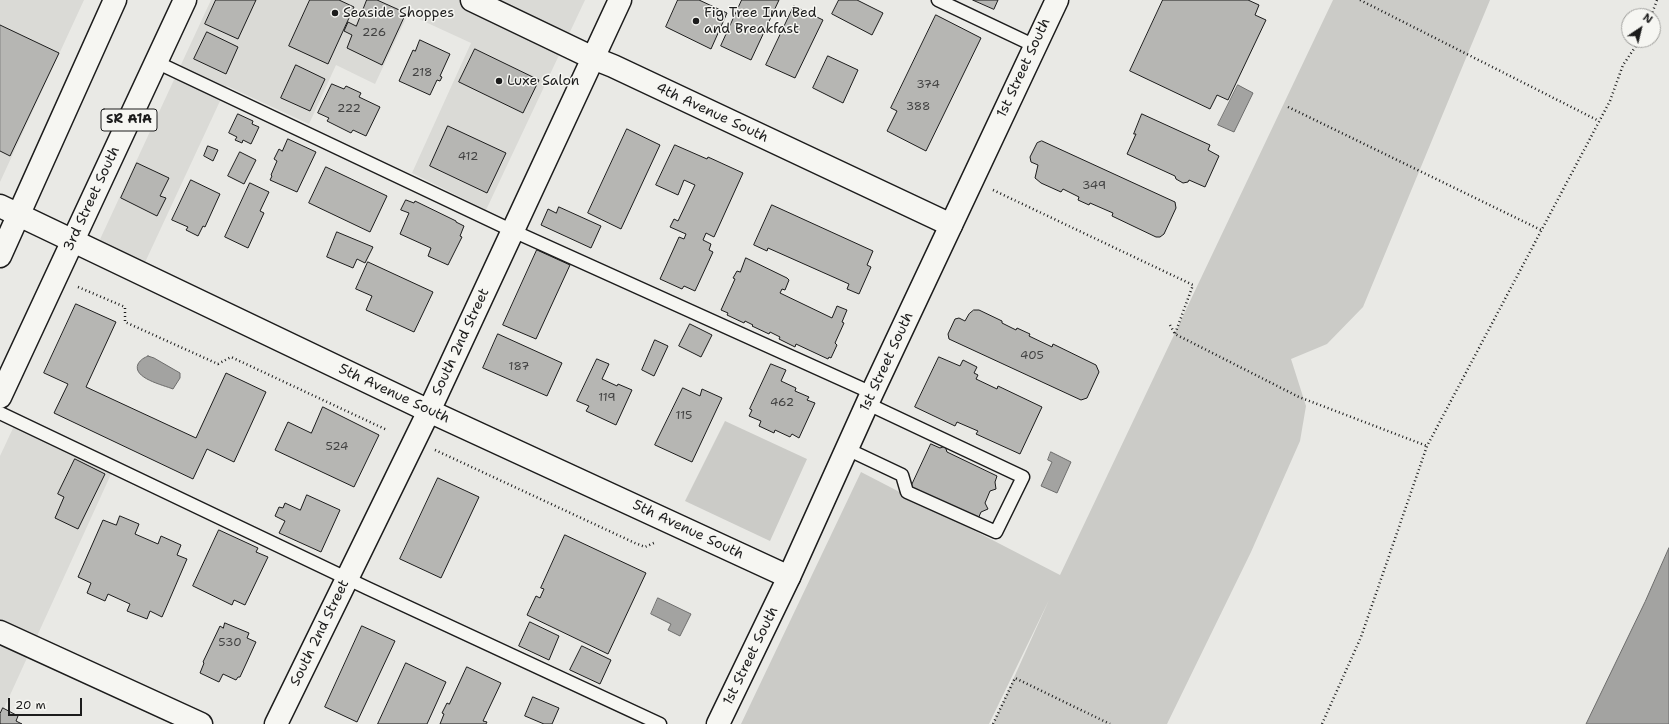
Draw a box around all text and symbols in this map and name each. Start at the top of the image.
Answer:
place label: Seaside Shoppes [343,5,454,21]
place label: Fig Tree Inn Bed and Breakfast [704,5,817,38]
marker: Seaside Shoppes [330,8,340,18]
north arrow [1621,8,1661,48]
text: N [1640,10,1655,27]
marker: Fig Tree Inn Bed and Breakfast [691,16,701,26]
street label: 1st Street South [994,16,1054,120]
house number: 226 [362,26,386,40]
house number: 218 [411,66,433,80]
place label: Luxe Salon [507,73,579,89]
marker: Luxe Salon [494,76,504,86]
house number: 374 [916,78,940,92]
street label: 4th Avenue South [653,80,771,146]
house number: 388 [906,100,930,114]
house number: 222 [337,102,361,116]
road number: SR A1A [101,109,157,131]
street label: 3rd Street South [60,144,124,254]
house number: 412 [458,150,478,164]
house number: 349 [1082,179,1106,193]
street label: South 2nd Street [429,286,493,398]
street label: 1st Street South [857,310,917,414]
house number: 405 [1020,349,1044,363]
house number: 187 [509,360,529,374]
street label: 5th Avenue South [336,361,452,427]
house number: 119 [598,391,616,405]
house number: 462 [770,396,794,410]
house number: 115 [676,409,692,423]
house number: 524 [326,440,348,454]
street label: 5th Avenue South [630,497,746,563]
street label: South 2nd Street [287,577,353,689]
street label: 1st Street South [720,604,782,708]
house number: 530 [218,636,242,650]
scale bar [10,690,84,716]
text: 20 m [15,697,46,713]

